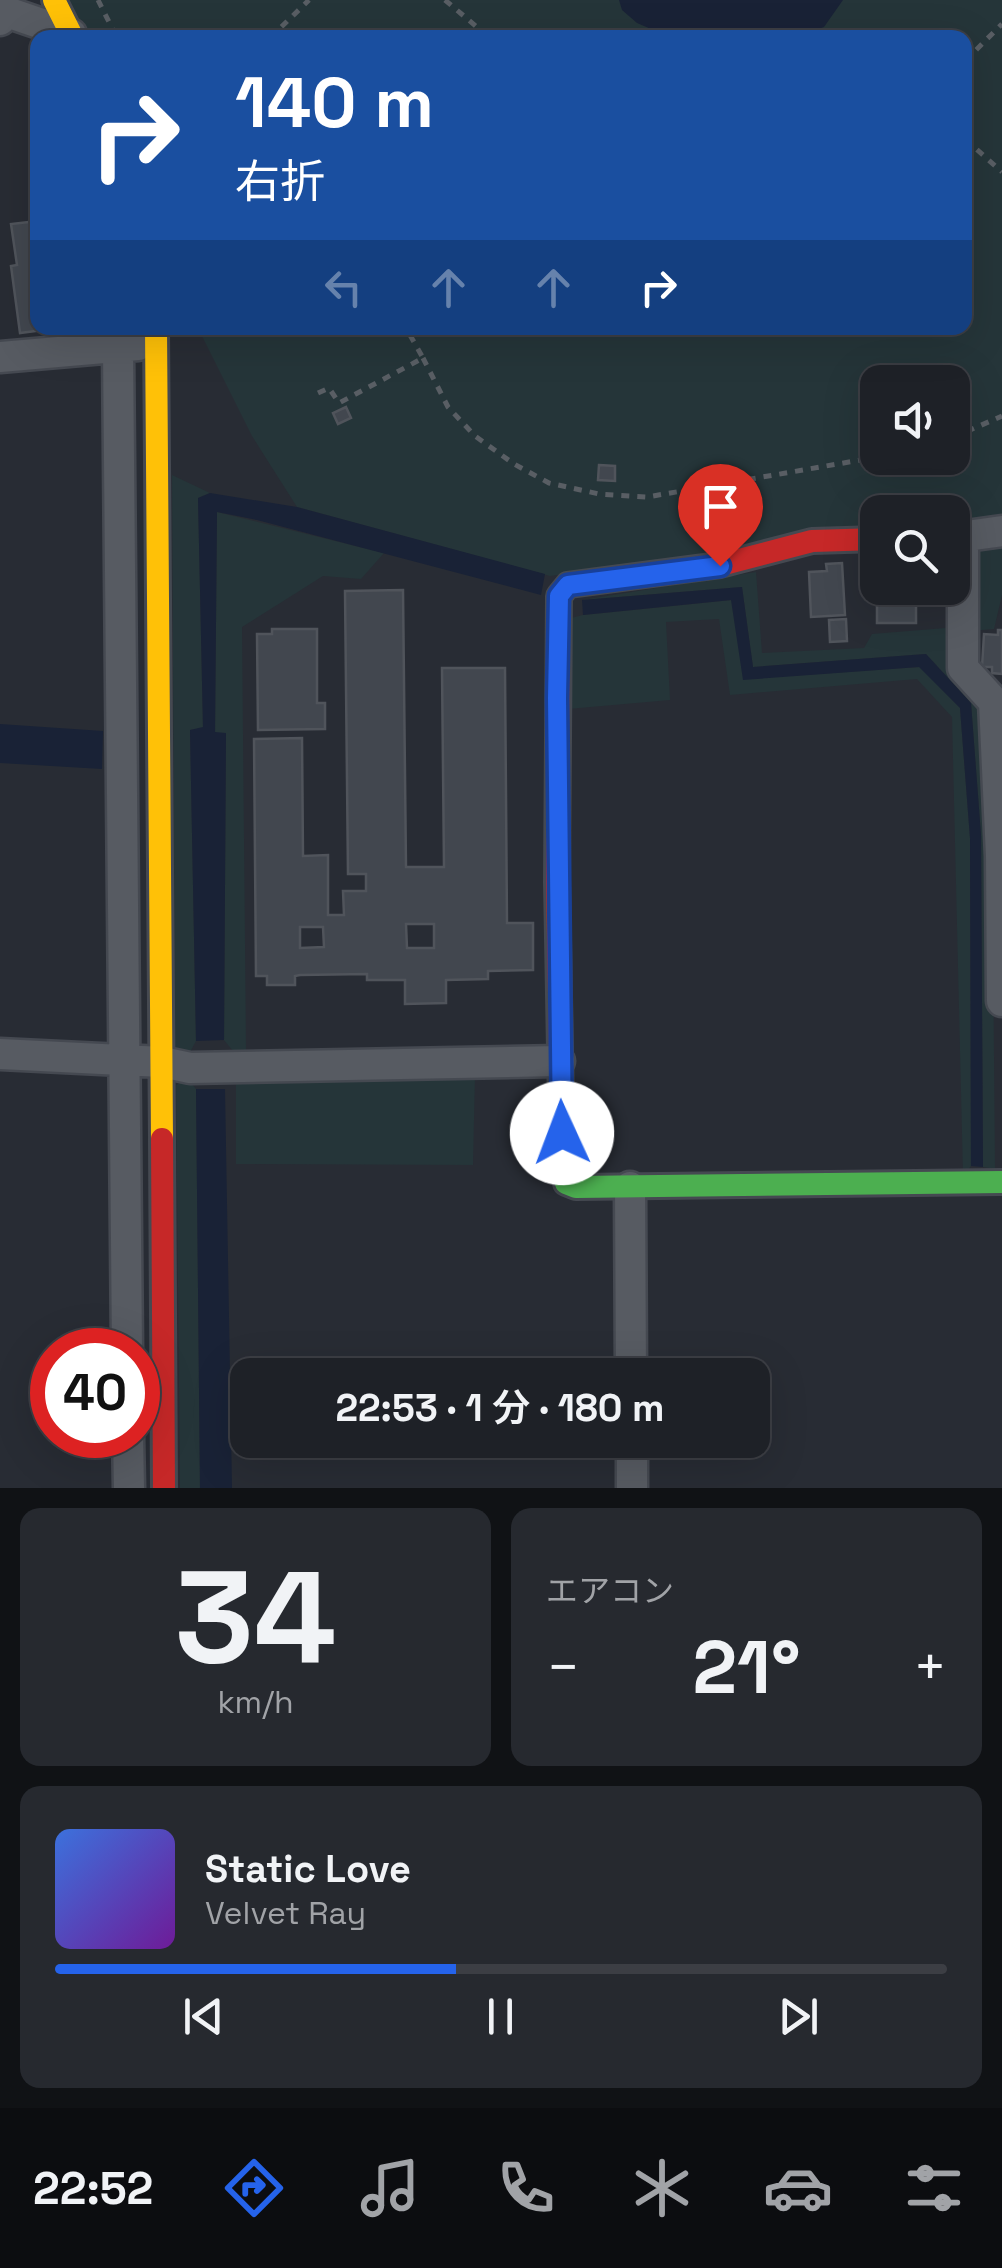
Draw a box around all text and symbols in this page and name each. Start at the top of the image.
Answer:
text: 140 m [235,58,434,147]
icon: right [70,70,200,200]
text: 右折 [235,153,325,210]
icon: left [316,260,371,315]
icon: ahead [421,260,476,315]
icon: ahead [526,260,581,315]
icon: right [631,260,686,315]
map controls [860,365,970,605]
button: sound [860,365,970,475]
pin [678,464,763,567]
icon: arrive [693,479,748,534]
button: search [860,495,970,605]
position arrow [510,1081,614,1185]
speed limit sign: 40 [30,1328,160,1458]
text: 22:53 · 1 分 · 180 m [335,1384,665,1432]
text: 34 [175,1534,336,1700]
text: エアコン [546,1571,674,1611]
text: 21° [692,1619,801,1715]
text: − [546,1632,580,1702]
text: + [913,1632,947,1702]
text: km/h [217,1682,294,1722]
text: Static Love [205,1845,411,1893]
text: Velvet Ray [205,1893,366,1933]
icon: previous [176,1989,231,2044]
icon: pause [473,1989,528,2044]
icon: next [771,1989,826,2044]
icon: directions [219,2153,289,2223]
icon: music [355,2153,425,2223]
icon: phone [491,2153,561,2223]
icon: climate [627,2153,697,2223]
icon: car [763,2153,833,2223]
icon: filters [899,2153,969,2223]
text: 22:52 [33,2160,153,2217]

